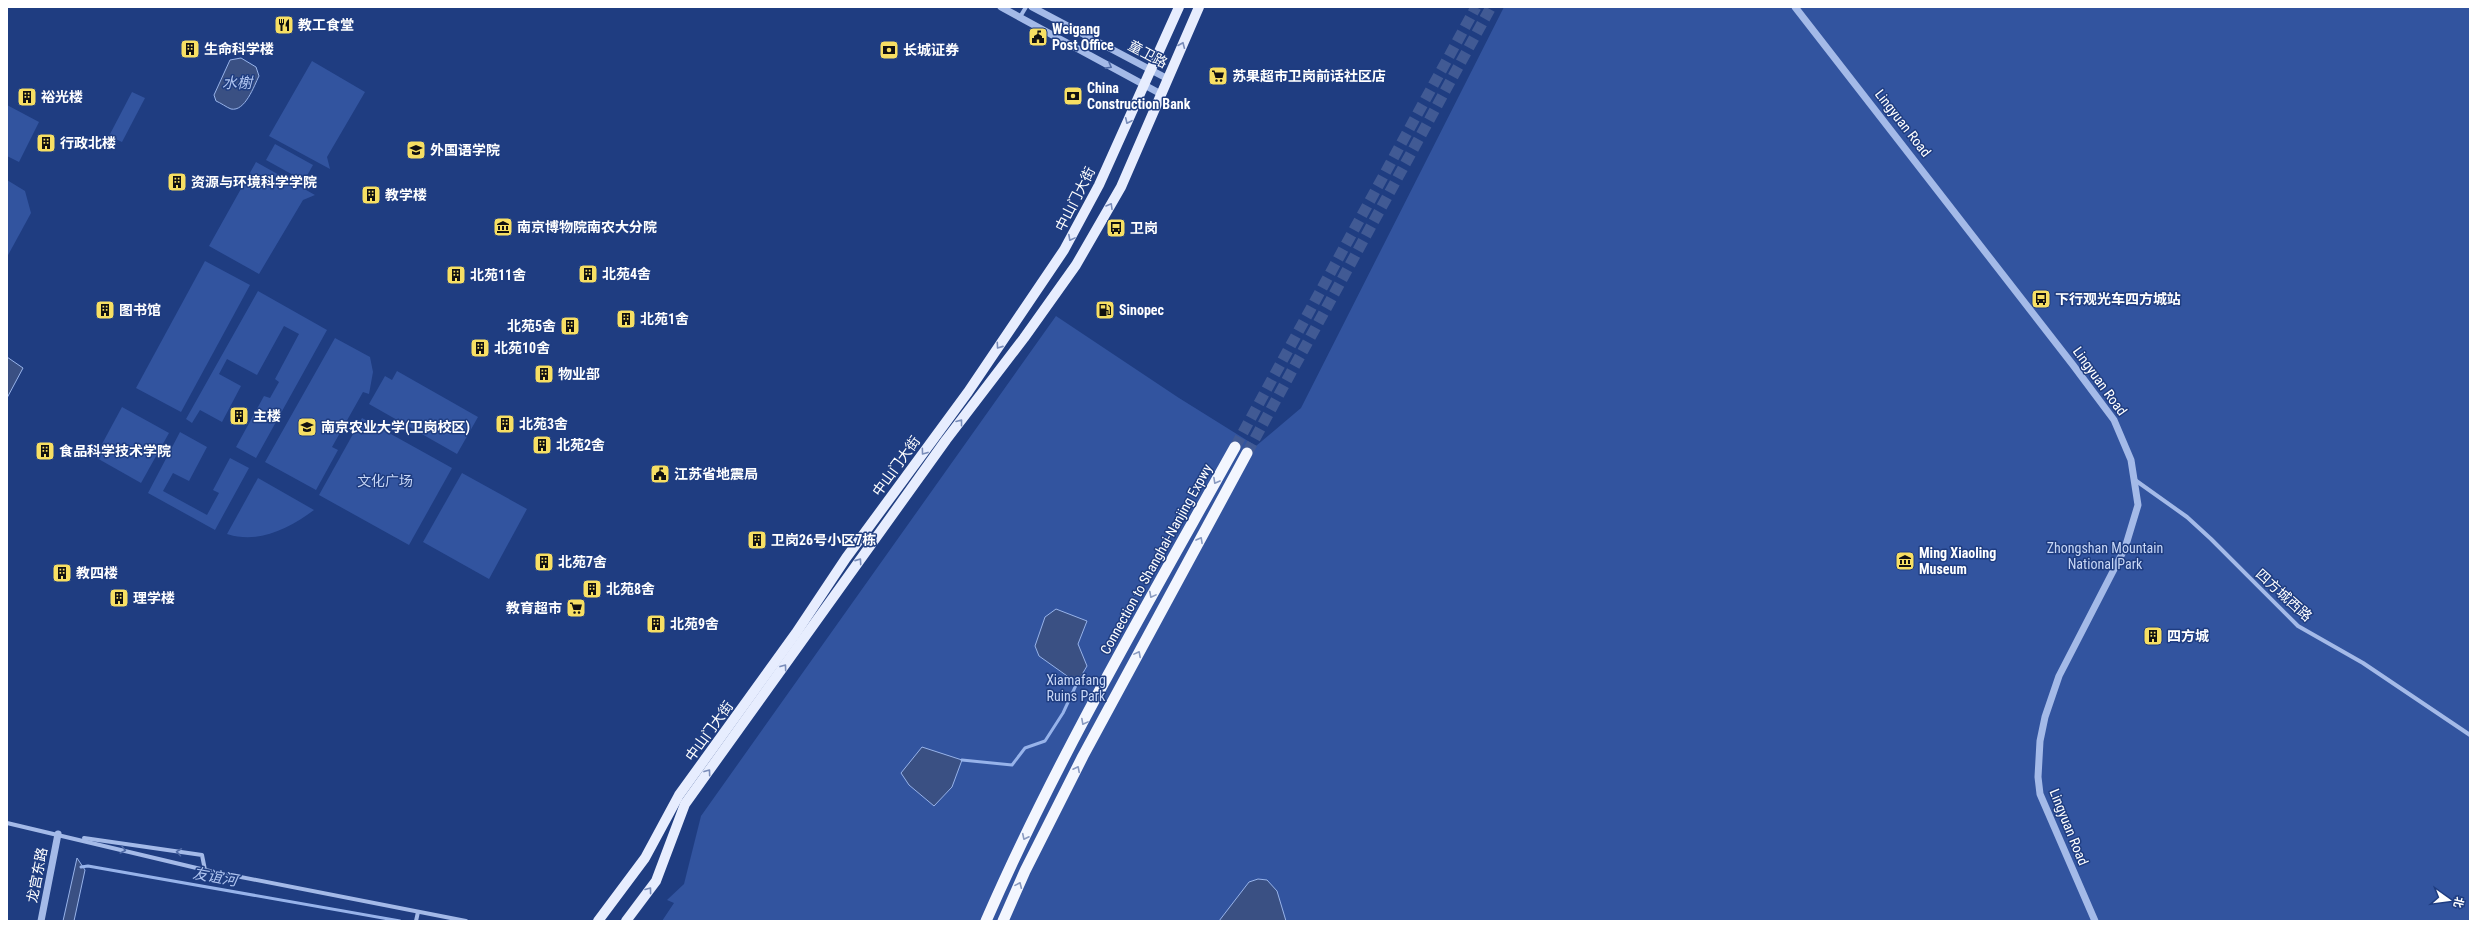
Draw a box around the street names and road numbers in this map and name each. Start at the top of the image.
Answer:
street label: 童卫路 [1126,37,1170,71]
street label: Lingyuan Road [1872,86,1934,160]
street label: 中山门大街 [1052,164,1098,234]
street label: Lingyuan Road [2070,344,2130,418]
street label: 中山门大街 [869,433,923,499]
street label: Connection to Shanghai-Nanjing Expwy [1097,461,1215,657]
street label: 四方城西路 [2253,566,2315,624]
street label: 中山门大街 [682,698,736,764]
street label: Lingyuan Road [2046,786,2092,868]
street label: 龙宫东路 [24,846,50,904]

